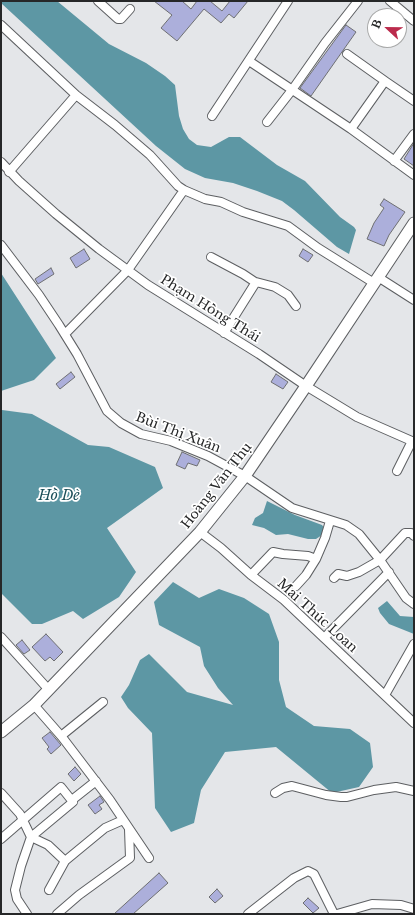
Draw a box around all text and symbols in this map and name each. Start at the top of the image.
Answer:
north arrow [367,8,407,48]
text: B [369,17,385,31]
street label: Phạm Hồng Thái [157,272,263,346]
street label: Bùi Thị Xuân [133,410,223,456]
street label: Hoàng Văn Thụ [179,440,255,532]
water label: Hồ Dè [38,488,80,504]
street label: Mai Thúc Loan [274,576,360,656]

